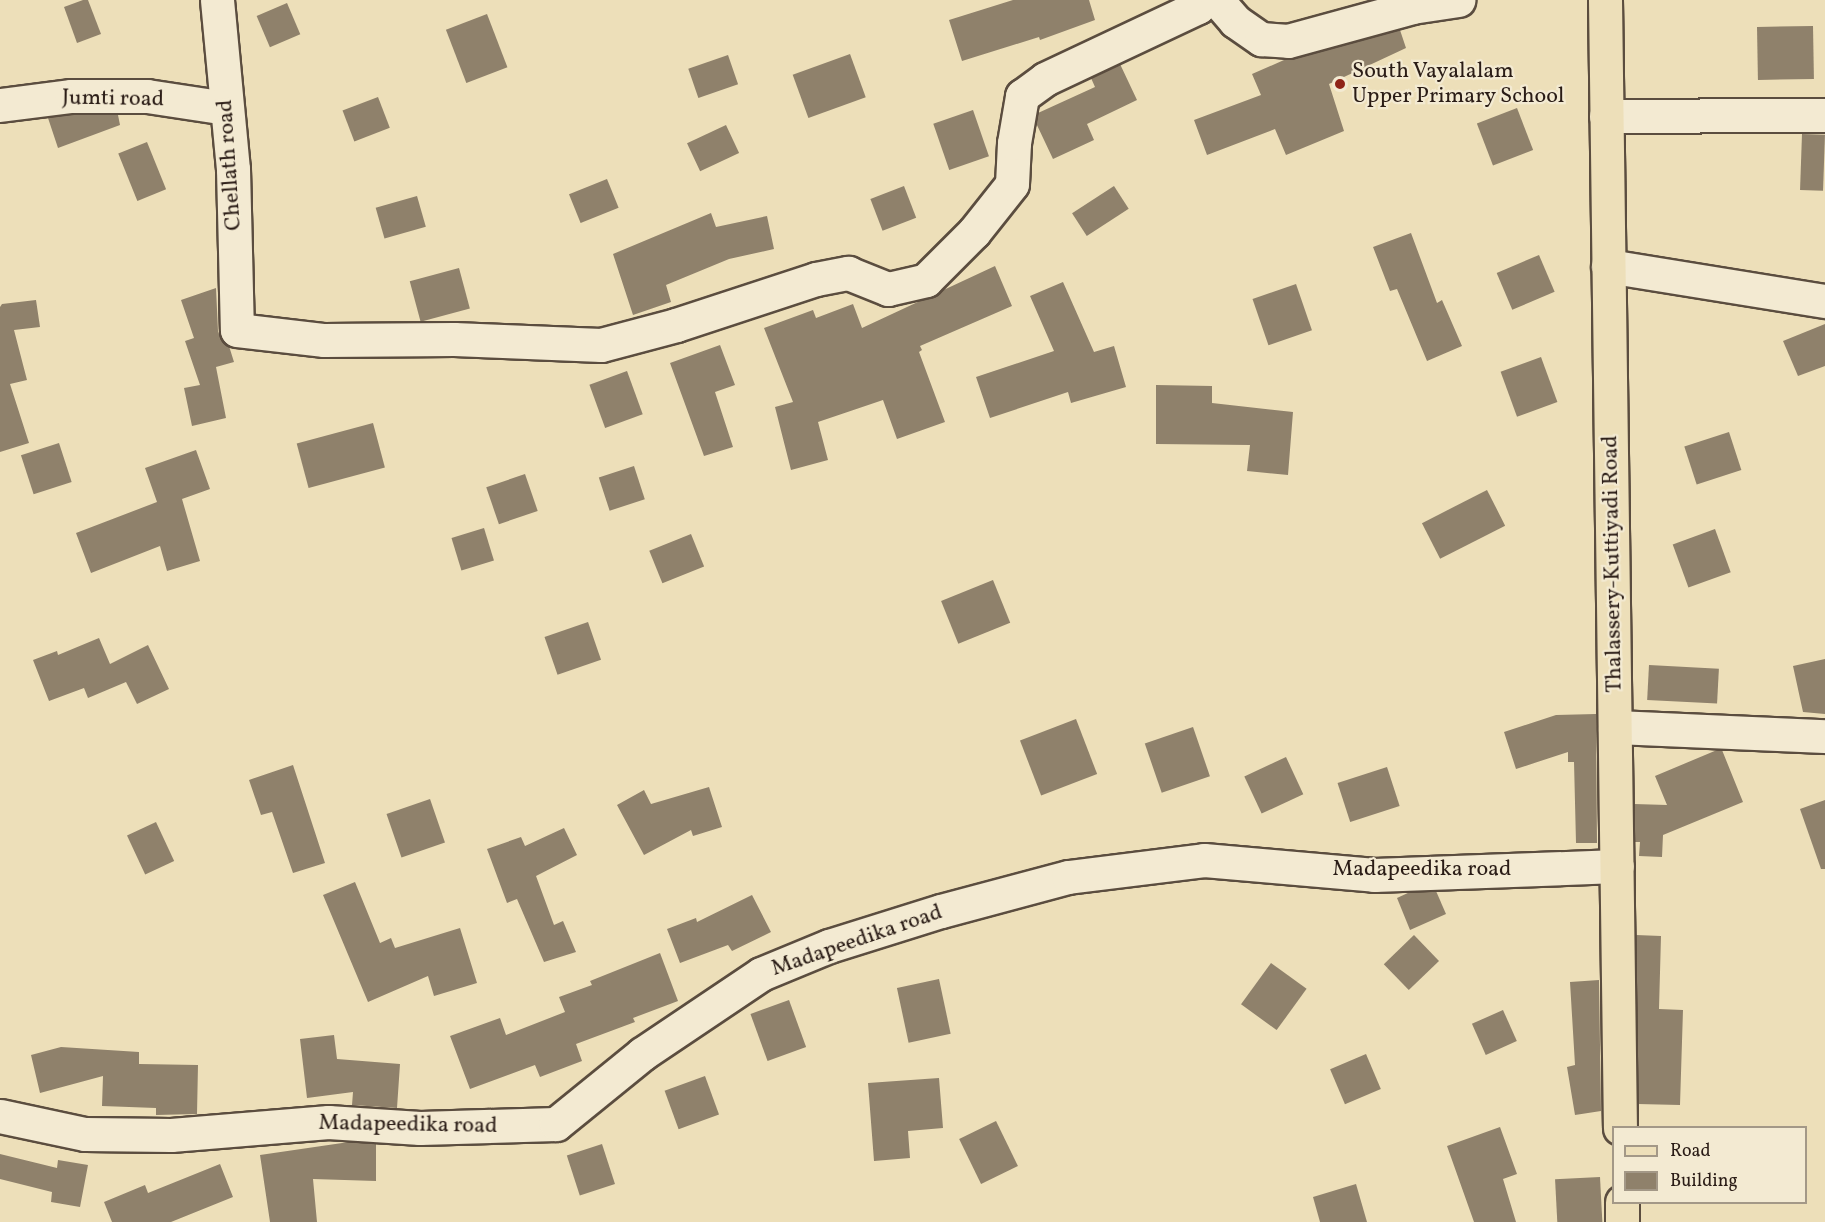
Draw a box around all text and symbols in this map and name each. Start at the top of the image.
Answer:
place label: South Vayalalam Upper Primary School [1352,58,1565,110]
marker: South Vayalalam Upper Primary School [1333,77,1347,91]
street label: Jumti road [62,85,164,113]
street label: Chellath road [212,99,248,231]
street label: Thalassery-Kuttiyadi Road [1598,435,1628,693]
street label: Madapeedika road [1333,857,1511,883]
street label: Madapeedika road [768,899,946,983]
street label: Madapeedika road [318,1110,498,1140]
legend [1612,1126,1807,1204]
text: Road [1670,1139,1711,1164]
text: Building [1670,1169,1738,1194]

